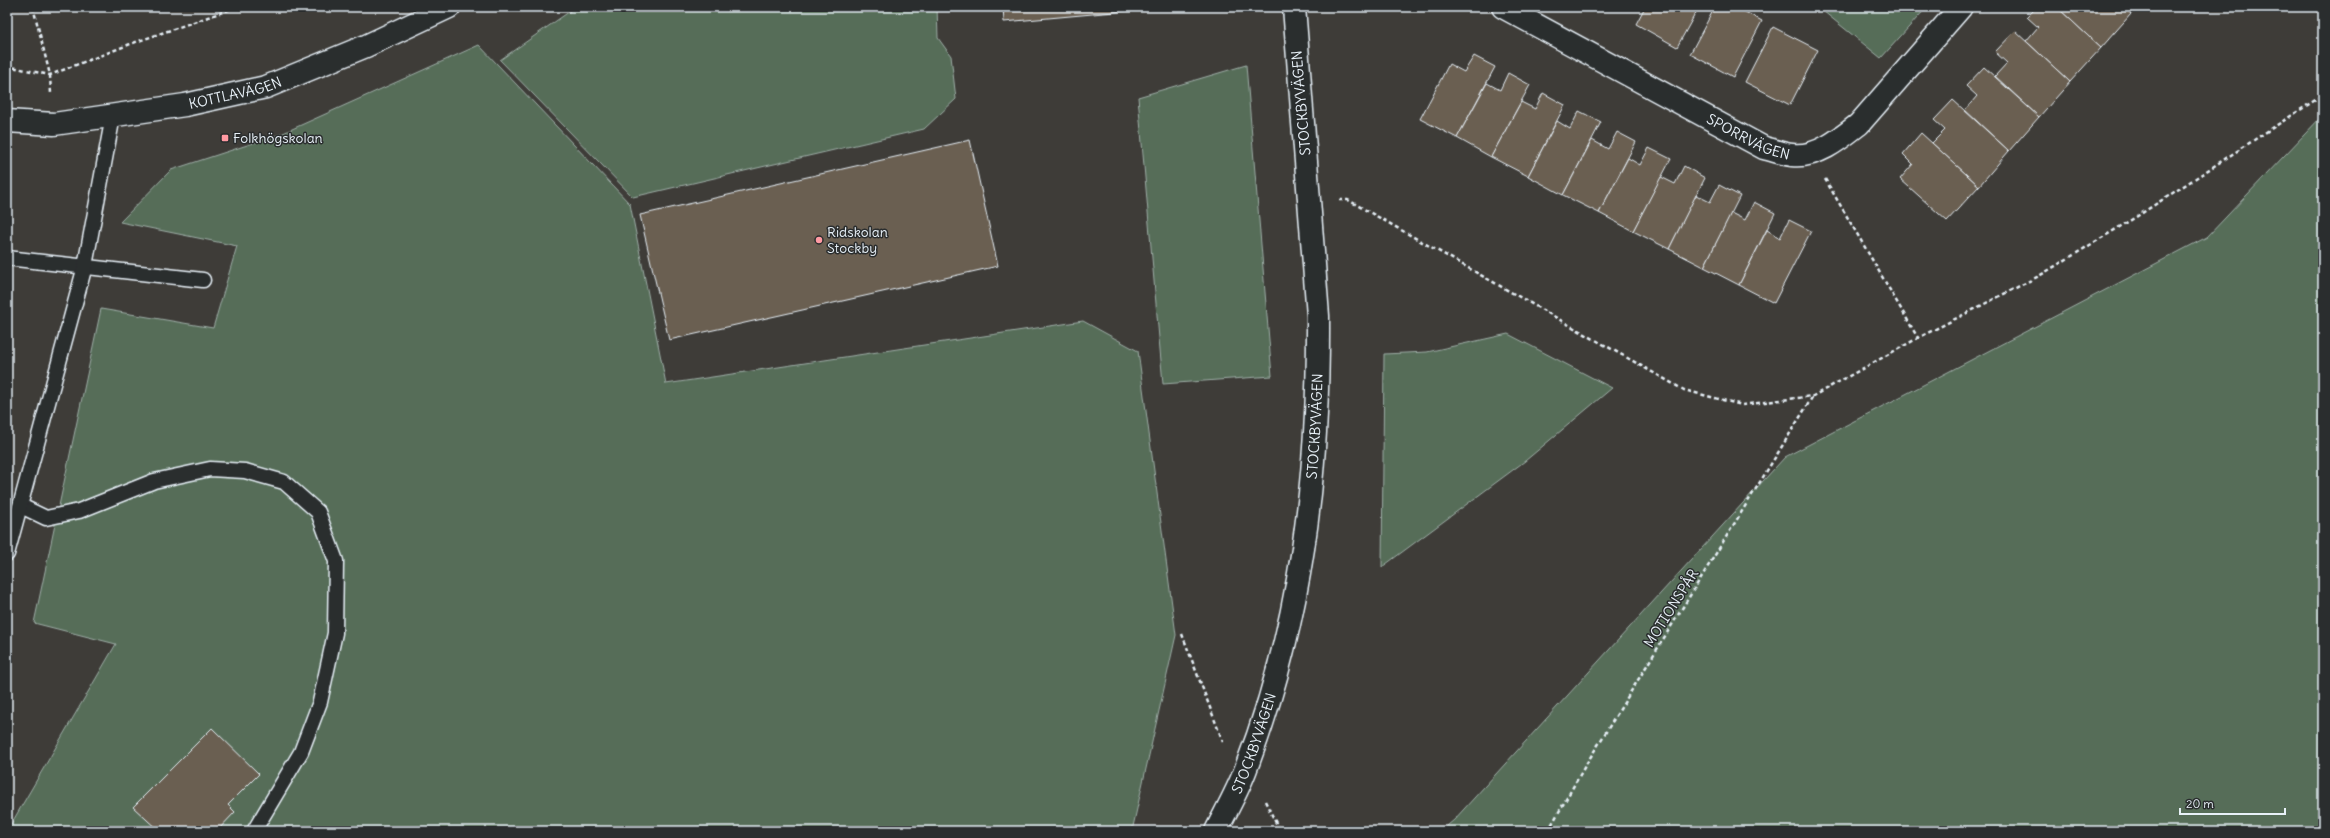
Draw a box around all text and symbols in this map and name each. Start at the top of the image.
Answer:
street label: STOCKBYVÄGEN [1287,50,1315,156]
street label: KOTTLAVÄGEN [187,73,284,113]
street label: SPORRVÄGEN [1704,110,1792,164]
place label: Folkhögskolan [233,129,323,147]
marker: Folkhögskolan [220,133,230,143]
place label: Ridskolan Stockby [827,223,888,257]
marker: Ridskolan Stockby [814,235,824,245]
street label: STOCKBYVÄGEN [1303,373,1327,480]
street label: MOTIONSPÅR [1640,565,1702,651]
street label: STOCKBYVÄGEN [1228,691,1280,796]
scale bar [2180,790,2285,816]
text: 20 m [2186,796,2214,811]

